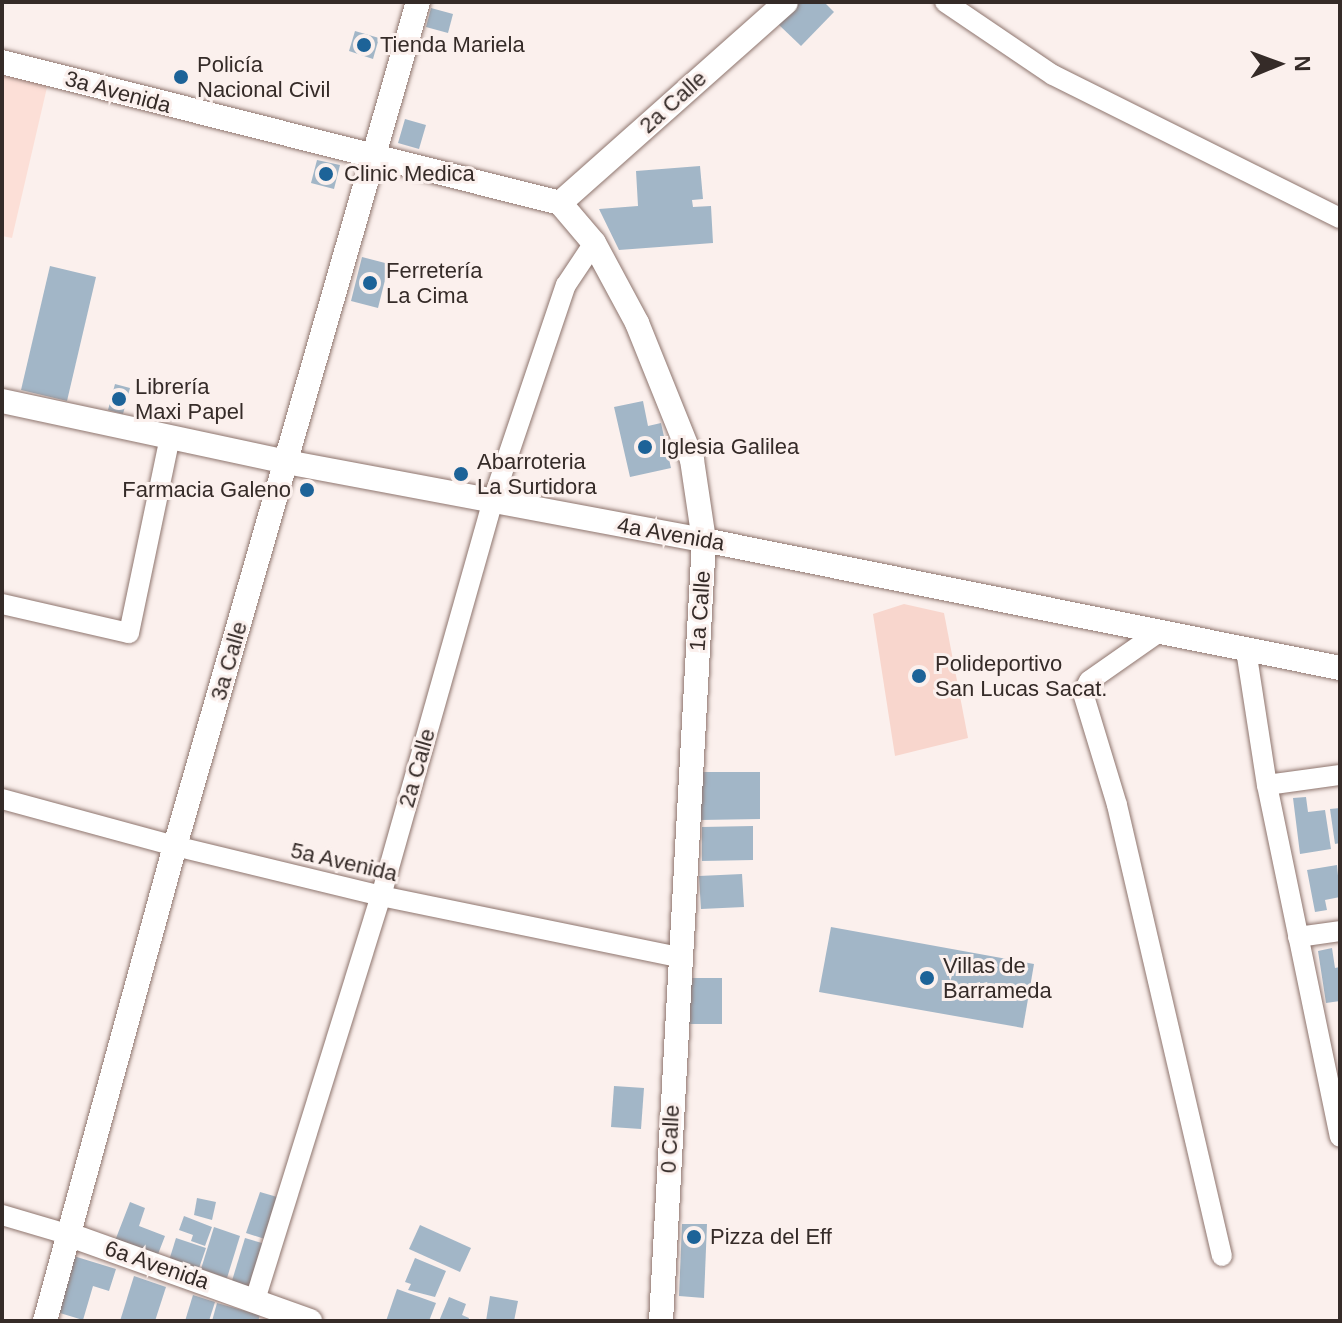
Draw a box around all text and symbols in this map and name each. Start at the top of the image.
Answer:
north arrow [1238,24,1318,104]
place label: Tienda Mariela [380,32,525,58]
marker: Tienda Mariela [355,36,373,54]
place label: Policía Nacional Civil [197,51,330,102]
text: N [1290,55,1315,72]
street label: 3a Avenida [62,65,174,119]
street label: 2a Calle [634,65,712,139]
marker: Policía Nacional Civil [172,68,190,86]
place label: Clinic Medica [344,161,475,187]
marker: Clinic Medica [315,163,337,185]
place label: Ferretería La Cima [386,257,483,308]
marker: Ferretería La Cima [361,274,379,292]
place label: Librería Maxi Papel [135,373,244,424]
marker: Librería Maxi Papel [110,390,128,408]
place label: Iglesia Galilea [661,434,799,460]
marker: Iglesia Galilea [636,438,654,456]
place label: Abarroteria La Surtidora [477,448,597,500]
marker: Abarroteria La Surtidora [452,465,470,483]
place label: Farmacia Galeno [122,477,291,503]
marker: Farmacia Galeno [298,481,316,499]
street label: 4a Avenida [615,511,727,557]
street label: 1a Calle [684,570,716,652]
street label: 3a Calle [205,619,253,703]
place label: Polideportivo San Lucas Sacat. [935,650,1107,702]
marker: Polideportivo San Lucas Sacat. [910,667,928,685]
street label: 2a Calle [393,726,441,810]
street label: 5a Avenida [288,837,400,887]
place label: Villas de Barrameda [943,952,1052,1004]
marker: Villas de Barrameda [918,969,936,987]
street label: 0 Calle [655,1104,685,1174]
place label: Pizza del Eff [710,1224,832,1250]
marker: Pizza del Eff [685,1228,703,1246]
street label: 6a Avenida [101,1235,213,1295]

